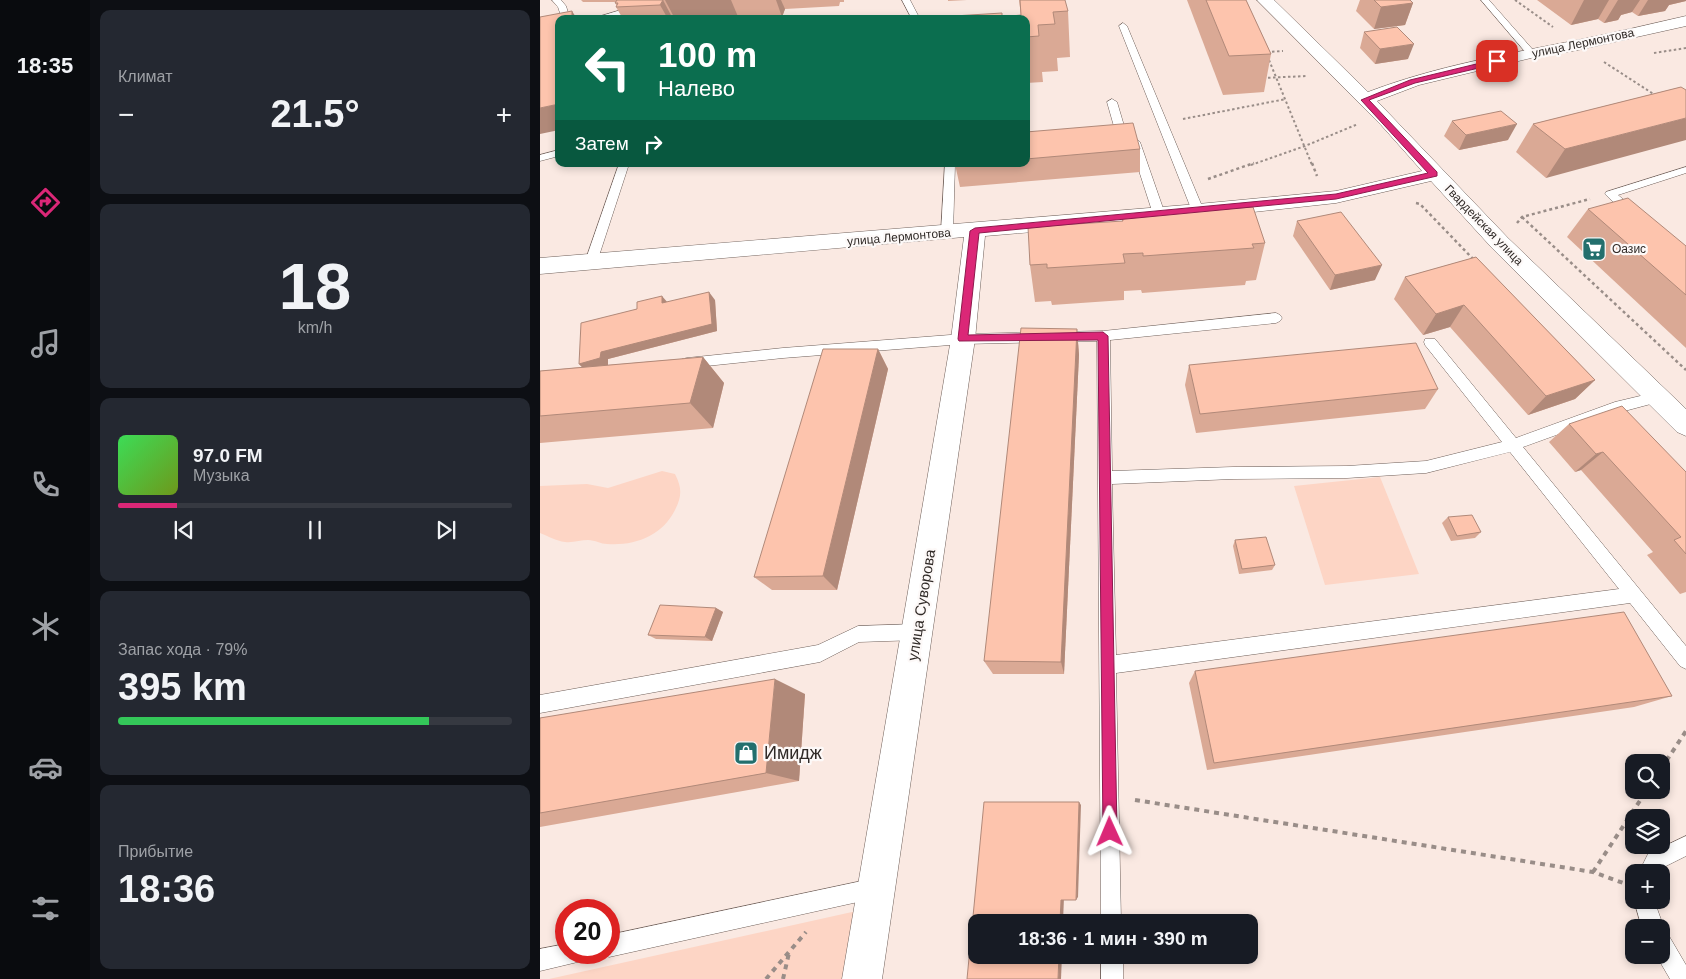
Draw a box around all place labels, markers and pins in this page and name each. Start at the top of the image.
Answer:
pin [1476,40,1518,82]
supermarket icon: Оазис [1581,236,1607,262]
place label: Оазис [1612,242,1646,256]
shop icon: Имидж [733,740,759,766]
place label: Имидж [764,743,822,763]

